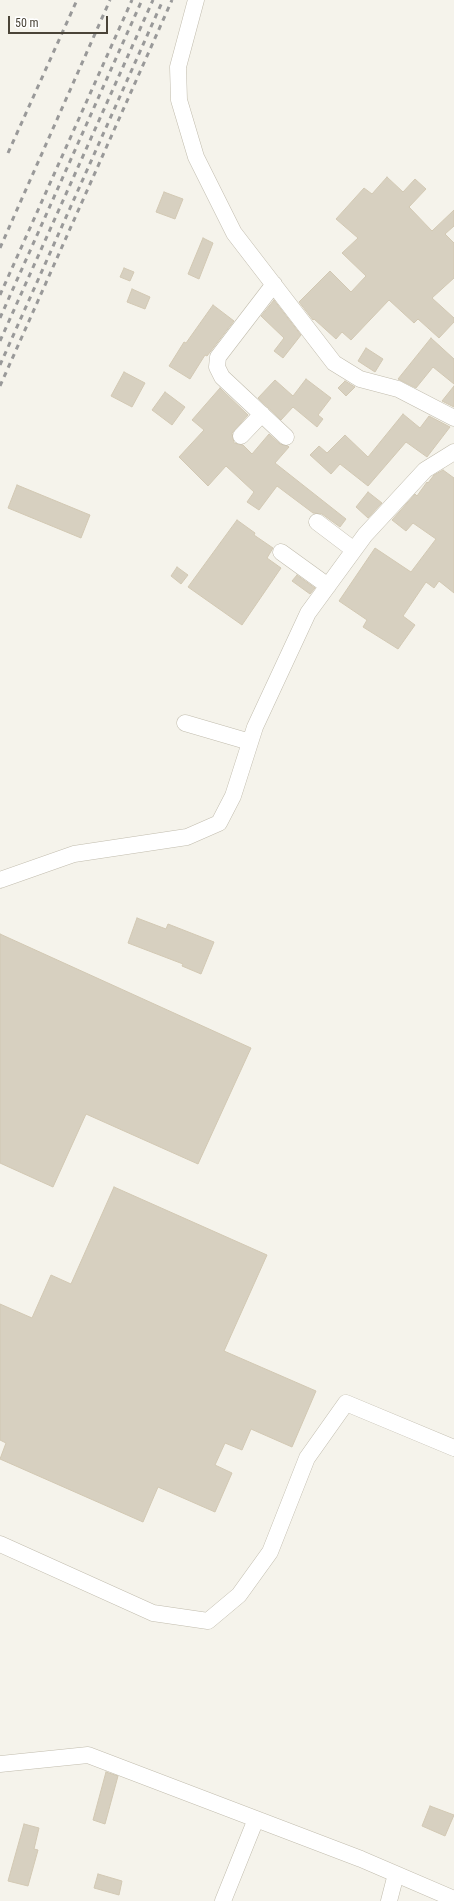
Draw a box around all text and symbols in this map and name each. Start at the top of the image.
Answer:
scale bar [10,8,110,34]
text: 50 m [15,16,39,30]

